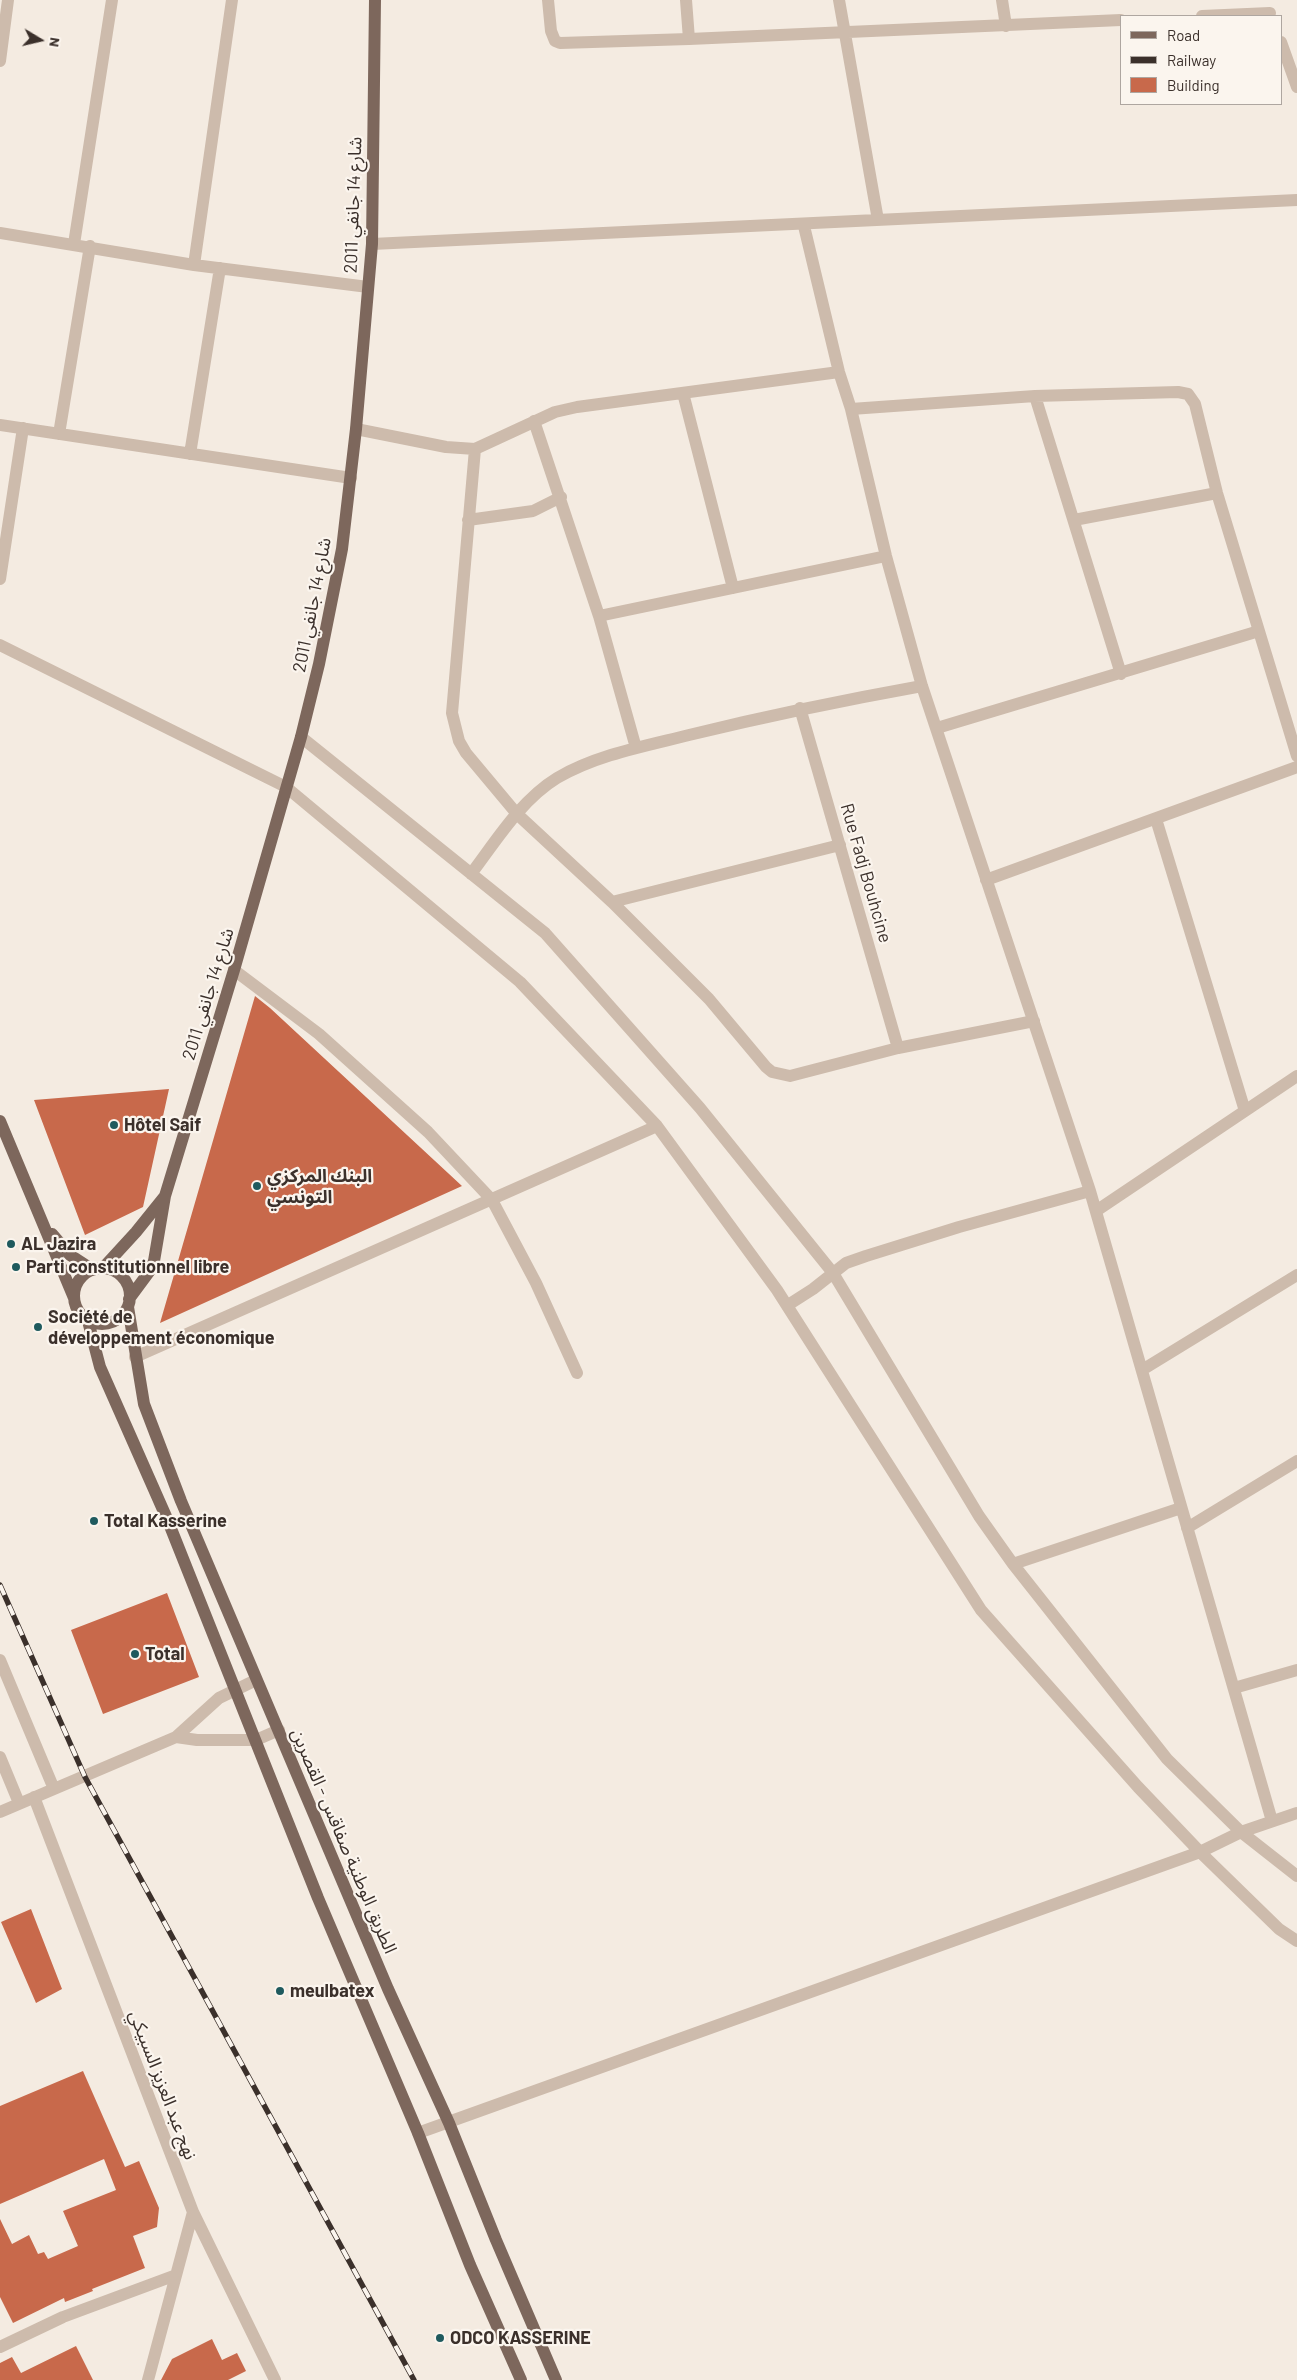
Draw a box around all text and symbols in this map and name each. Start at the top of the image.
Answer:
north arrow [15,15,65,65]
legend [1120,15,1282,105]
text: Road [1167,26,1200,44]
text: N [46,36,64,48]
text: Railway [1167,51,1216,69]
text: Building [1167,76,1220,94]
street label: شارع 14 جانفي 2011 [340,136,366,274]
street label: شارع 14 جانفي 2011 [288,536,336,674]
street label: Rue Fadj Bouhcine [836,801,896,945]
street label: شارع 14 جانفي 2011 [178,925,238,1063]
place label: Hôtel Saif [124,1114,201,1136]
marker: Hôtel Saif [108,1119,120,1131]
place label: البنك المركزي التونسي [267,1165,372,1208]
marker: البنك المركزي التونسي [251,1180,263,1192]
place label: AL Jazira [21,1233,96,1255]
marker: AL Jazira [5,1238,17,1250]
place label: Parti constitutionnel libre [26,1256,229,1278]
marker: Parti constitutionnel libre [10,1261,22,1273]
place label: Société de développement économique [48,1306,274,1348]
marker: Société de développement économique [32,1321,44,1333]
place label: Total Kasserine [104,1510,227,1532]
marker: Total Kasserine [88,1515,100,1527]
place label: Total [145,1643,185,1665]
marker: Total [129,1648,141,1660]
street label: الطريق الوطنية صفاقس - القصرين [287,1725,401,1957]
place label: meulbatex [290,1980,374,2002]
marker: meulbatex [274,1985,286,1997]
street label: نهج عبد العزيز السبيكي [125,2007,201,2163]
place label: ODCO KASSERINE [450,2327,591,2349]
marker: ODCO KASSERINE [434,2332,446,2344]

